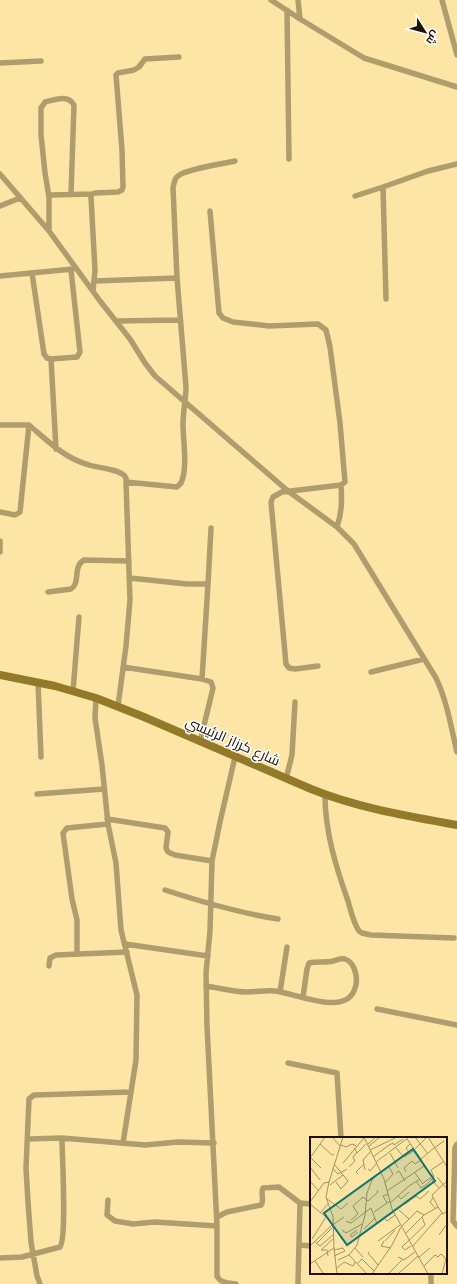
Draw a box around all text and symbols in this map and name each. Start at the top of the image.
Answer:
north arrow [405,12,445,52]
text: ش [423,28,443,48]
street label: شارع كرزاز الرئيسي [182,712,283,772]
inset map [310,1137,447,1274]

